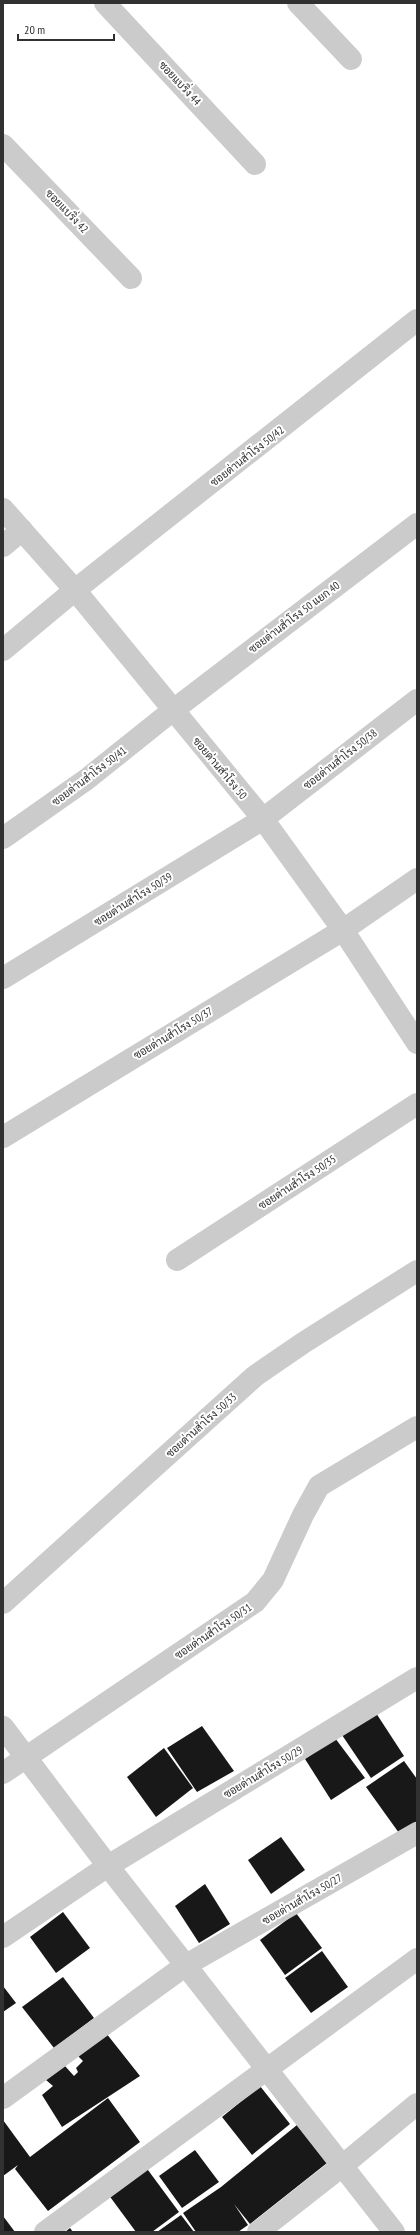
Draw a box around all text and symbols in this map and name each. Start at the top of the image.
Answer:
scale bar [18,16,114,42]
text: 20 m [24,22,45,37]
street label: ซอยแบริ่ง 44 [156,56,207,108]
street label: ซอยแบริ่ง 42 [43,184,94,236]
street label: ซอยด่านสำโรง 50/42 [207,422,287,489]
street label: ซอยด่านสำโรง 50 แยก 40 [245,577,342,656]
street label: ซอยด่านสำโรง 50/38 [300,725,380,792]
street label: ซอยด่านสำโรง 50 [190,733,251,802]
street label: ซอยด่านสำโรง 50/41 [48,743,129,809]
street label: ซอยด่านสำโรง 50/39 [91,868,175,929]
street label: ซอยด่านสำโรง 50/37 [130,1003,215,1062]
street label: ซอยด่านสำโรง 50/35 [255,1151,339,1212]
street label: ซอยด่านสำโรง 50/33 [162,1389,239,1460]
street label: ซอยด่านสำโรง 50/31 [171,1599,254,1662]
street label: ซอยด่านสำโรง 50/29 [220,1742,305,1801]
street label: ซอยด่านสำโรง 50/27 [259,1870,344,1928]

